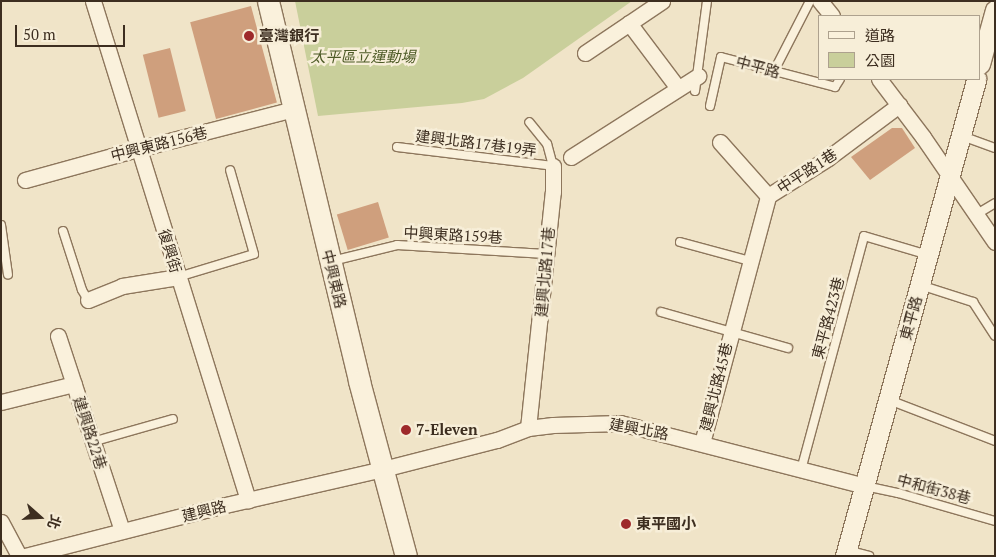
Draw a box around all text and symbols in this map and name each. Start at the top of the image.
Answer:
scale bar [18,15,128,47]
legend [818,15,981,80]
text: 50 m [23,24,56,44]
text: 道路 [865,25,895,45]
place label: 臺灣銀行 [259,27,319,45]
marker: 臺灣銀行 [243,30,255,42]
park label: 太平區立運動場 [311,48,415,66]
text: 公園 [865,50,895,70]
street label: 中平路 [734,52,782,82]
street label: 中興東路156巷 [109,123,209,165]
street label: 建興北路17巷19弄 [414,127,538,159]
street label: 中平路1巷 [774,145,840,197]
street label: 中興東路159巷 [403,223,503,247]
street label: 建興北路17巷 [532,226,558,318]
street label: 復興街 [155,227,185,275]
street label: 中興東路 [318,248,350,310]
street label: 東平路423巷 [808,275,848,361]
street label: 東平路 [896,294,926,342]
street label: 建興北路45巷 [696,341,736,433]
street label: 建興路22巷 [70,394,110,472]
street label: 建興北路 [608,415,670,443]
place label: 7-Eleven [416,421,478,439]
marker: 7-Eleven [400,424,412,436]
street label: 中和街38巷 [895,470,973,508]
north arrow [15,492,65,542]
street label: 建興路 [180,497,228,525]
text: 北 [43,512,66,532]
place label: 東平國小 [636,515,696,533]
marker: 東平國小 [620,518,632,530]

